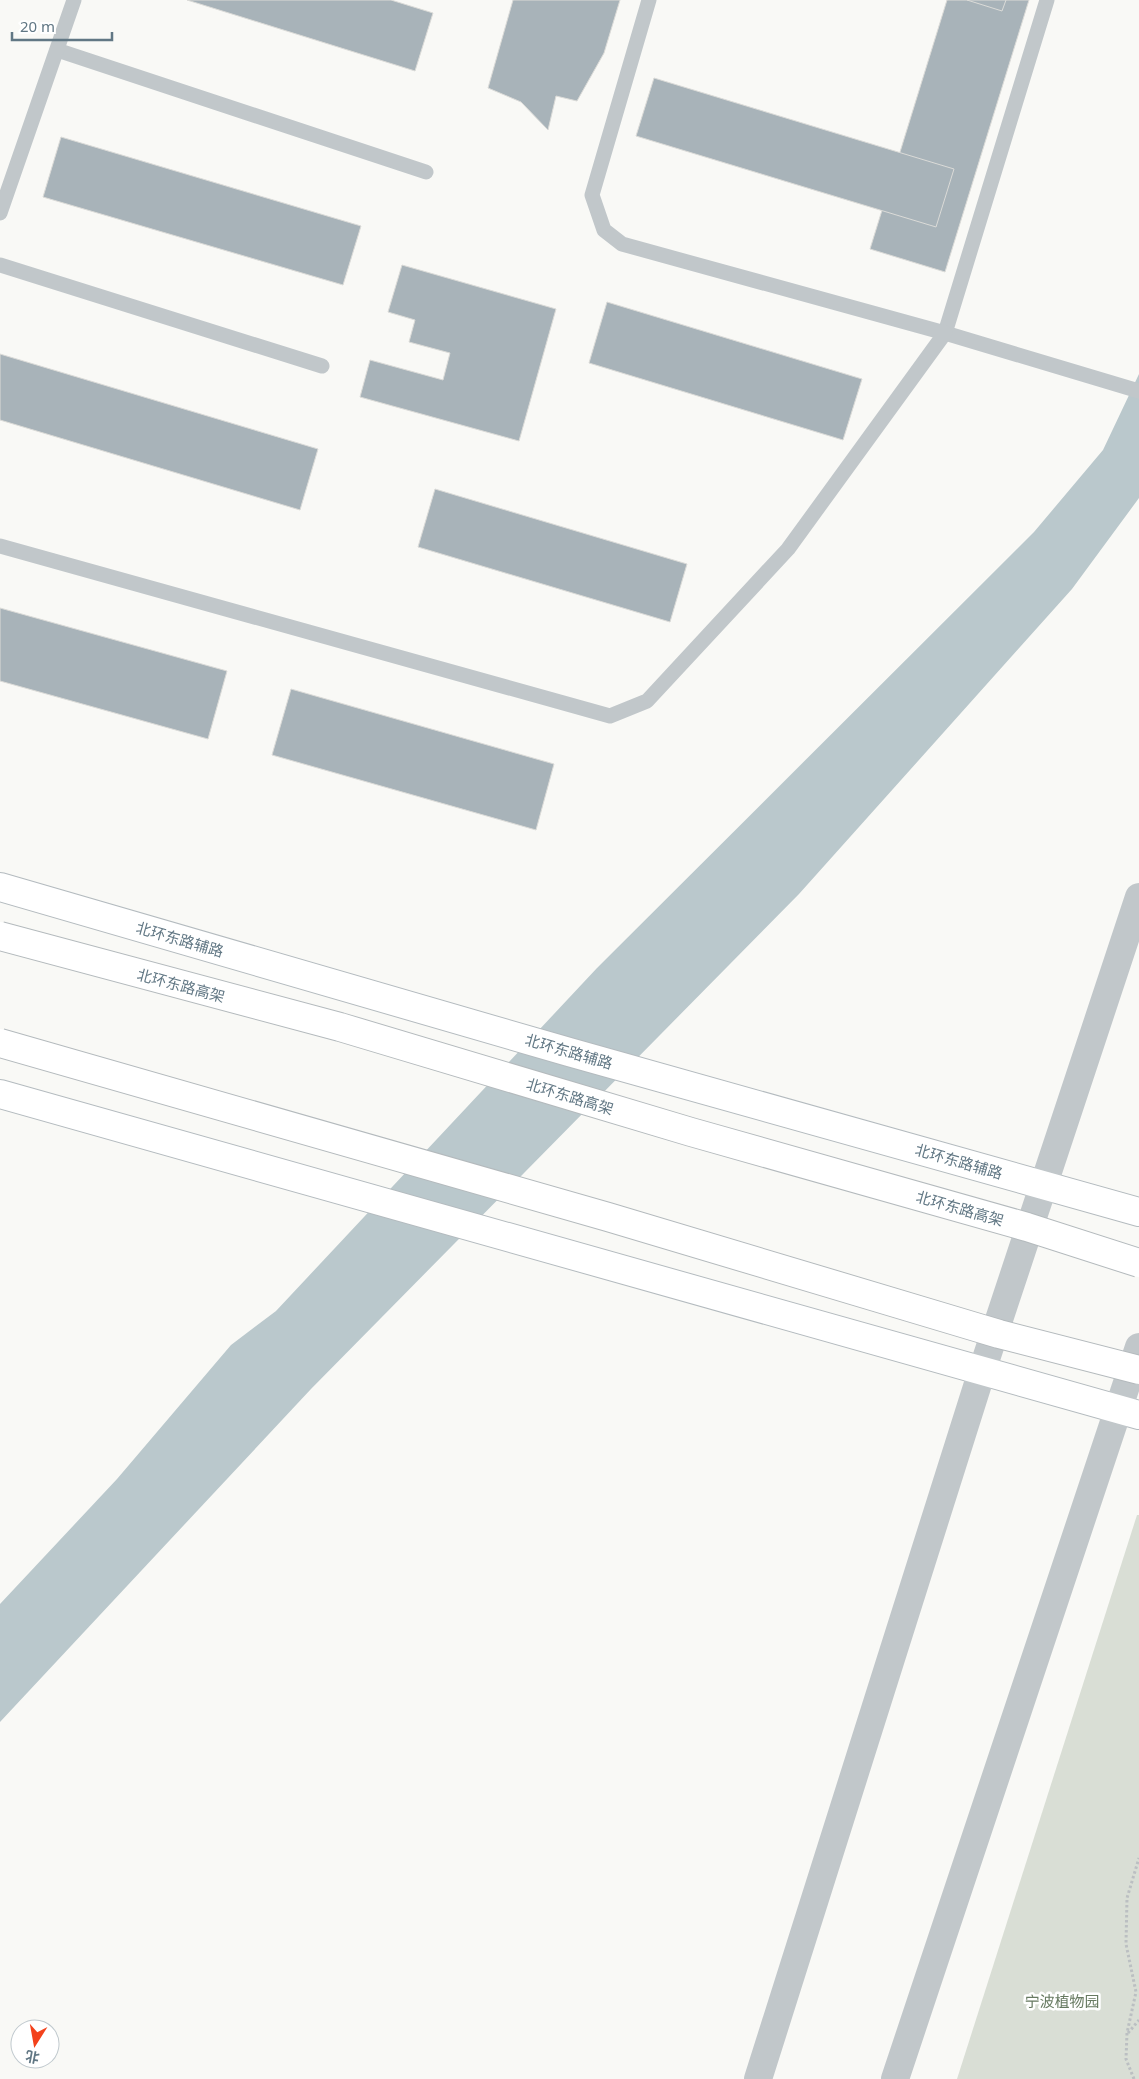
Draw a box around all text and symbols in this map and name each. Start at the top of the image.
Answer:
scale bar [12,10,112,42]
text: 20 m [20,16,55,36]
street label: 北环东路辅路 [134,917,226,961]
street label: 北环东路高架 [135,964,227,1006]
street label: 北环东路辅路 [523,1029,615,1073]
street label: 北环东路高架 [524,1073,616,1119]
street label: 北环东路辅路 [913,1139,1005,1183]
street label: 北环东路高架 [914,1186,1006,1230]
park label: 宁波植物园 [1024,1991,1100,2011]
north arrow [10,2019,60,2069]
text: 北 [24,2047,41,2068]

